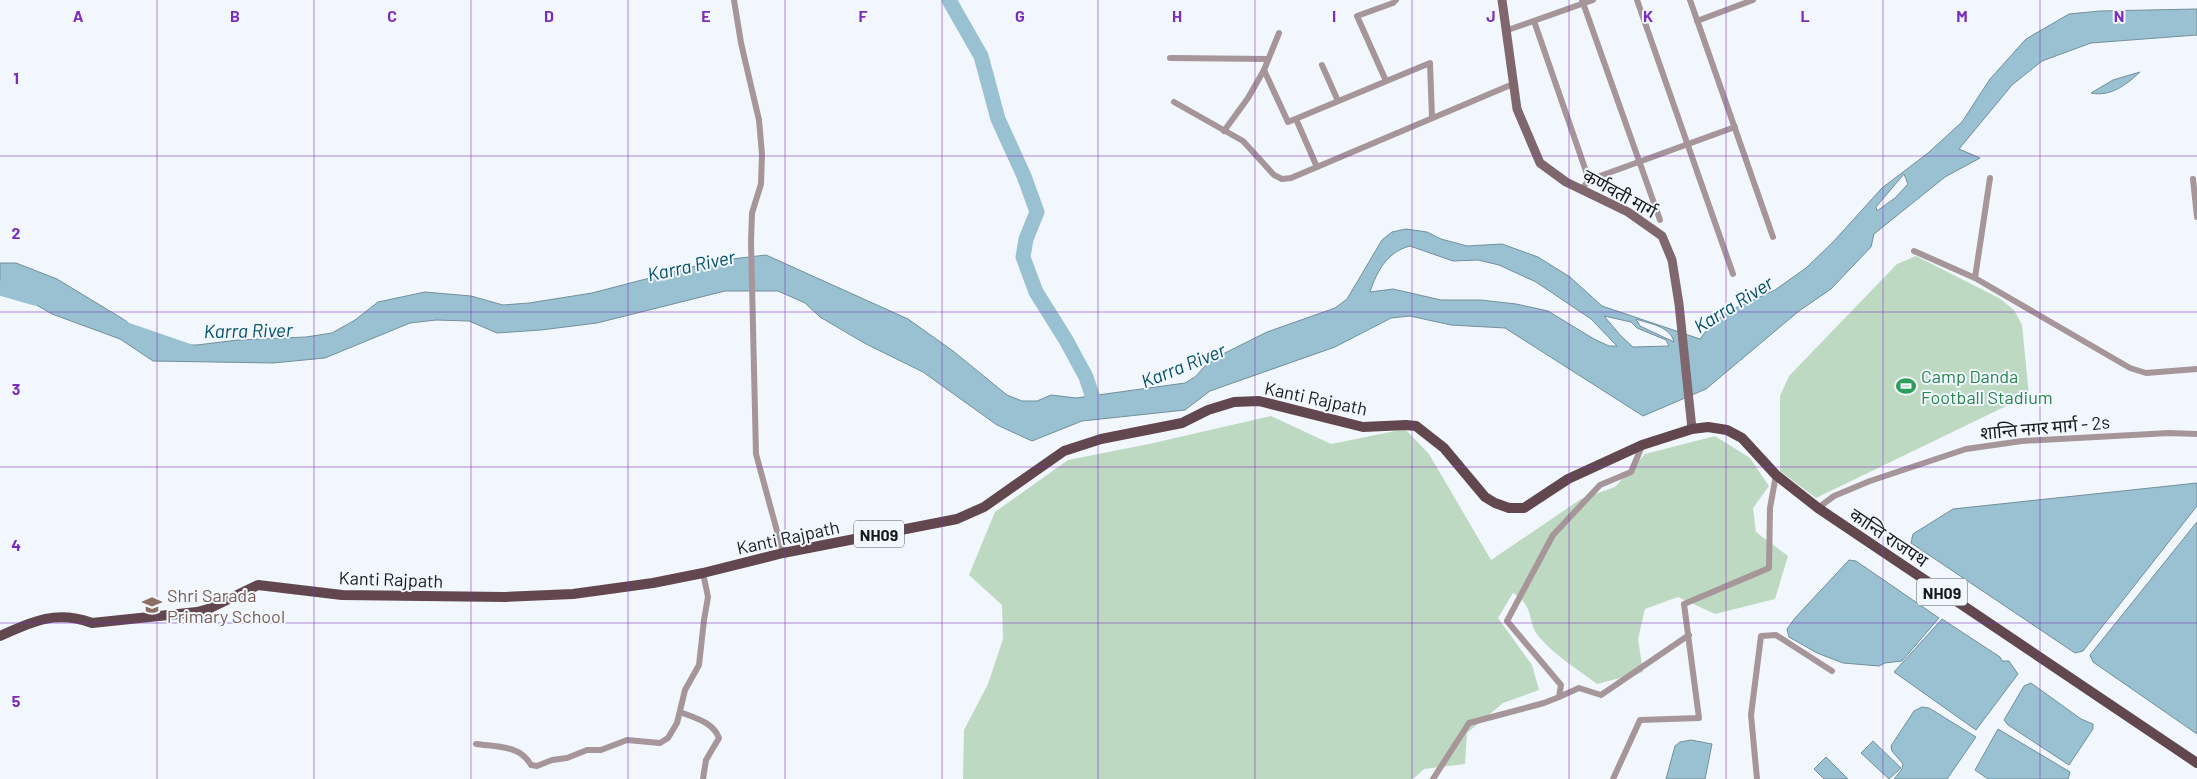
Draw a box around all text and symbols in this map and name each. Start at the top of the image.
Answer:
text: A [73,6,84,25]
text: B [230,6,240,25]
text: C [387,6,397,25]
text: D [544,6,554,25]
text: E [701,6,711,25]
text: F [859,6,868,25]
text: G [1015,6,1025,25]
text: H [1172,6,1182,25]
text: I [1332,6,1336,25]
text: J [1486,6,1496,25]
text: K [1643,6,1653,25]
text: L [1800,6,1810,25]
text: M [1956,6,1968,25]
text: N [2114,6,2124,25]
text: 1 [13,68,19,87]
street label: कर्णवती मार्ग [1579,164,1662,223]
text: 2 [12,223,21,242]
water label: Karra River [645,244,738,285]
water label: Karra River [1689,270,1778,337]
water label: Karra River [203,318,294,342]
water label: Karra River [1137,337,1230,392]
place label: Camp Danda Football Stadium [1921,365,2053,408]
sports icon: Camp Danda Football Stadium [1895,375,1917,397]
street label: Kanti Rajpath [1263,376,1369,420]
text: 3 [12,379,20,398]
street label: शान्ति नगर मार्ग - 2s [1979,410,2111,444]
street label: कान्ति राजपथ [1846,503,1933,571]
street label: Kanti Rajpath [735,515,841,559]
road number: NH09 [854,520,904,548]
text: 4 [11,535,21,554]
street label: Kanti Rajpath [338,566,444,592]
road number: NH09 [1917,578,1967,606]
place label: Shri Sarada Primary School [167,584,285,627]
school or university icon: Shri Sarada Primary School [141,594,163,616]
text: 5 [12,691,21,710]

